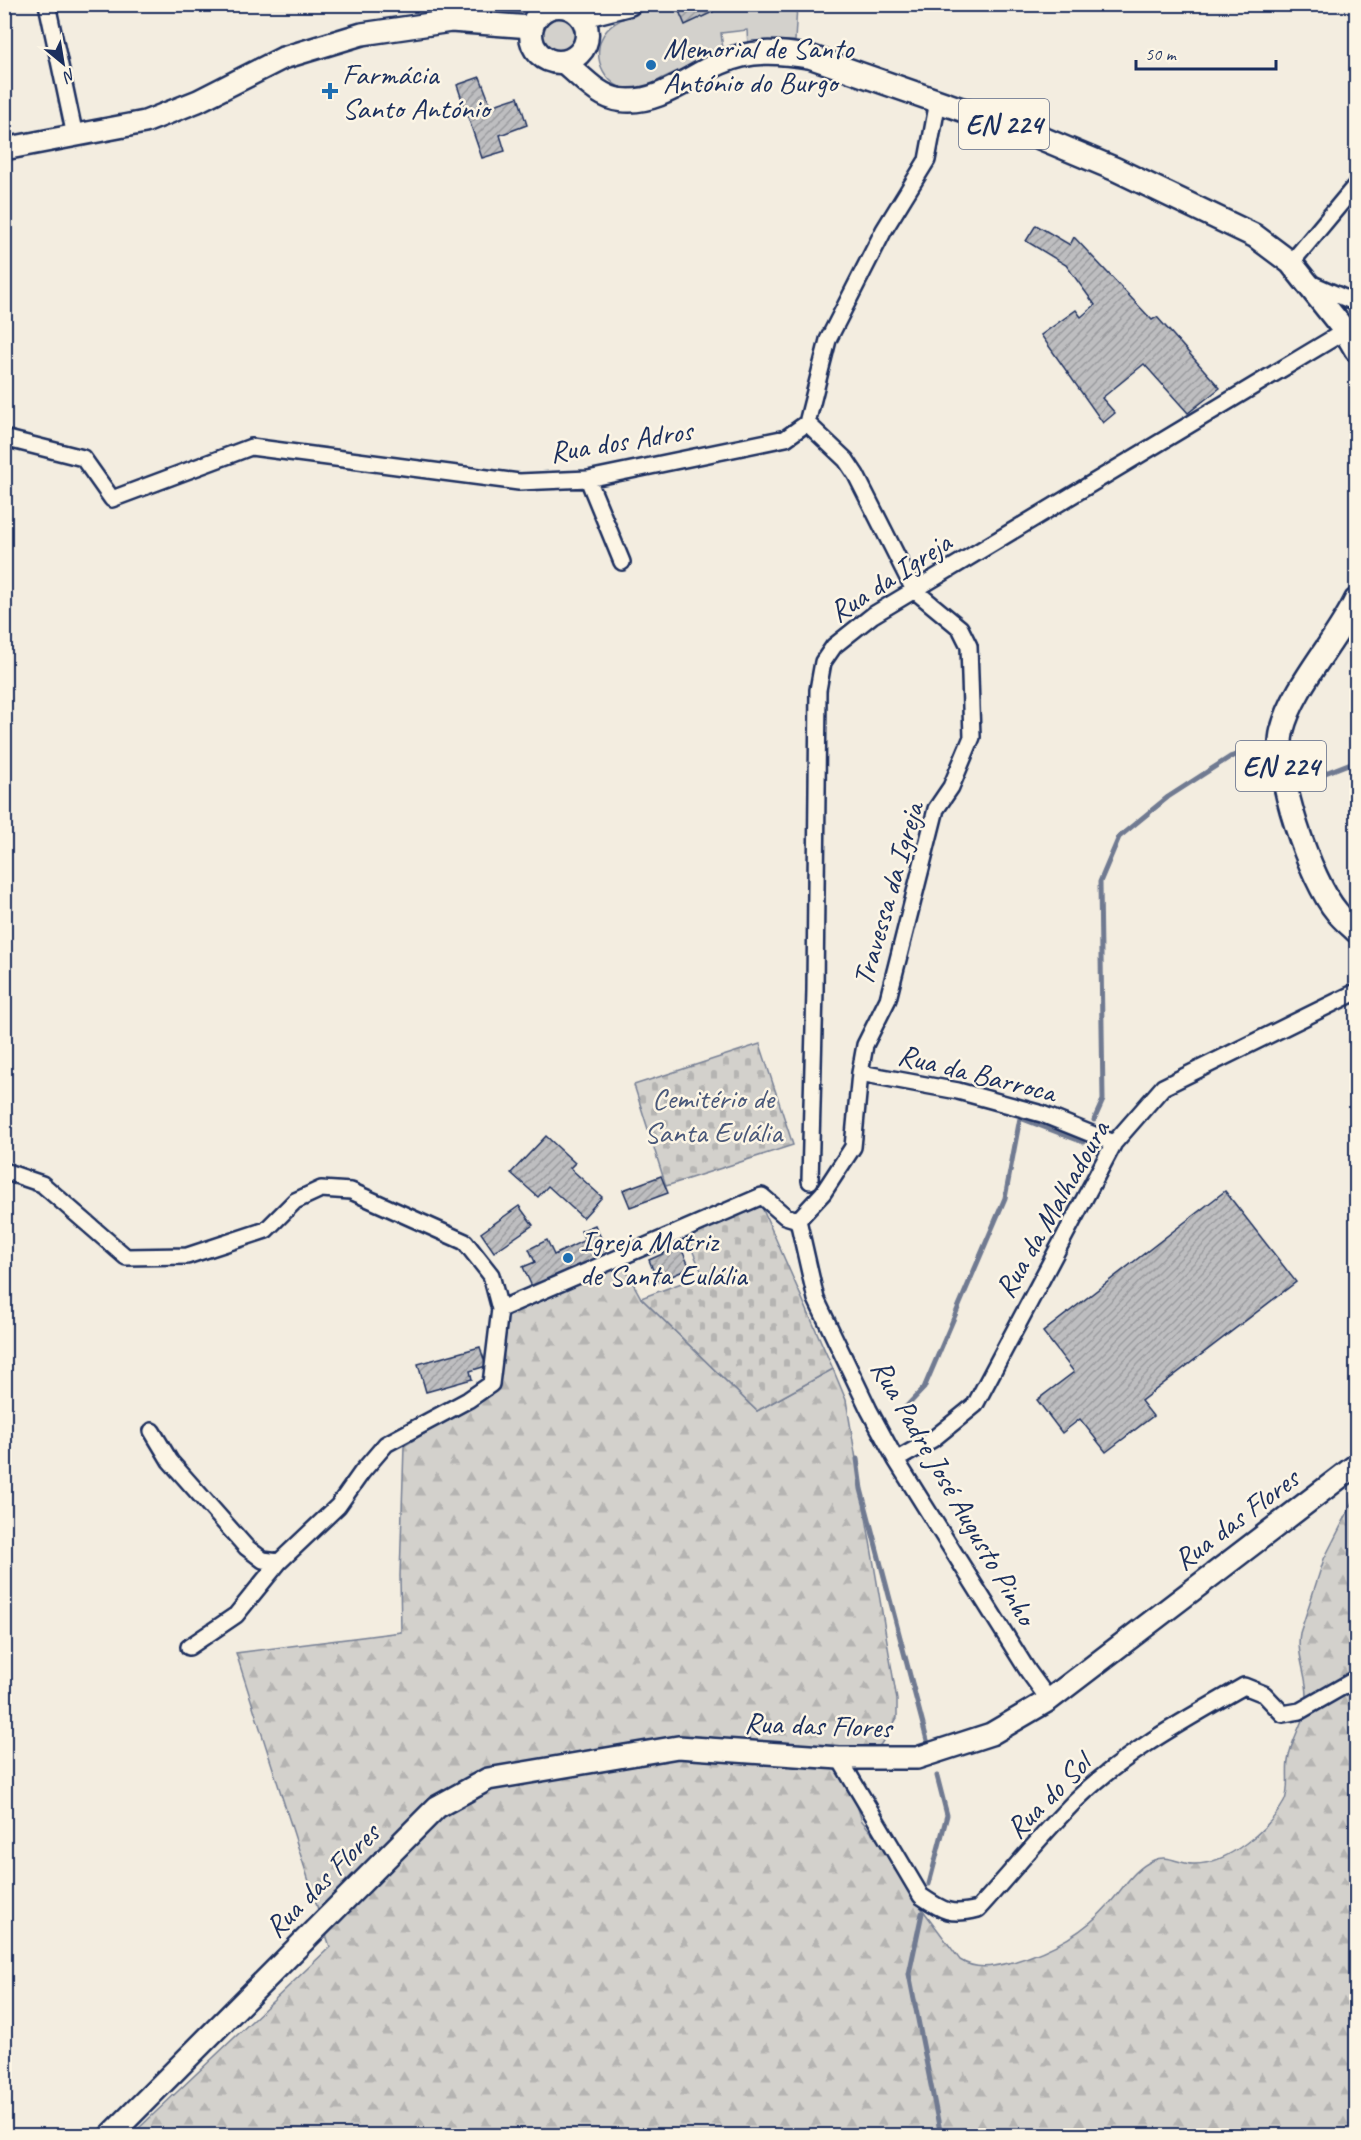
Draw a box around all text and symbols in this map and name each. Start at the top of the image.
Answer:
place label: Memorial de Santo António do Burgo [663,29,855,101]
north arrow [33,33,93,93]
scale bar [1136,33,1276,71]
text: 50 m [1145,43,1178,65]
place label: Farmácia Santo António [342,55,493,127]
marker: Memorial de Santo António do Burgo [644,58,658,72]
text: N [58,64,79,88]
marker: Farmácia Santo António [323,84,337,98]
road number: EN 224 [959,99,1049,149]
street label: Rua dos Adros [547,411,698,471]
street label: Rua da Igreja [822,522,960,631]
road number: EN 224 [1236,741,1326,791]
street label: Travessa da Igreja [844,796,933,990]
street label: Rua da Barroca [894,1035,1062,1112]
park label: Cemitério de Santa Eulália [644,1079,784,1151]
street label: Rua da Malhadoura [986,1112,1119,1305]
place label: Igreja Matriz de Santa Eulália [580,1222,749,1294]
marker: Igreja Matriz de Santa Eulália [561,1251,575,1265]
street label: Rua Padre José Augusto Pinho [862,1352,1047,1634]
street label: Rua das Flores [1166,1458,1308,1578]
street label: Rua das Flores [744,1703,895,1747]
street label: Rua do Sol [997,1742,1102,1847]
street label: Rua das Flores [257,1813,389,1945]

